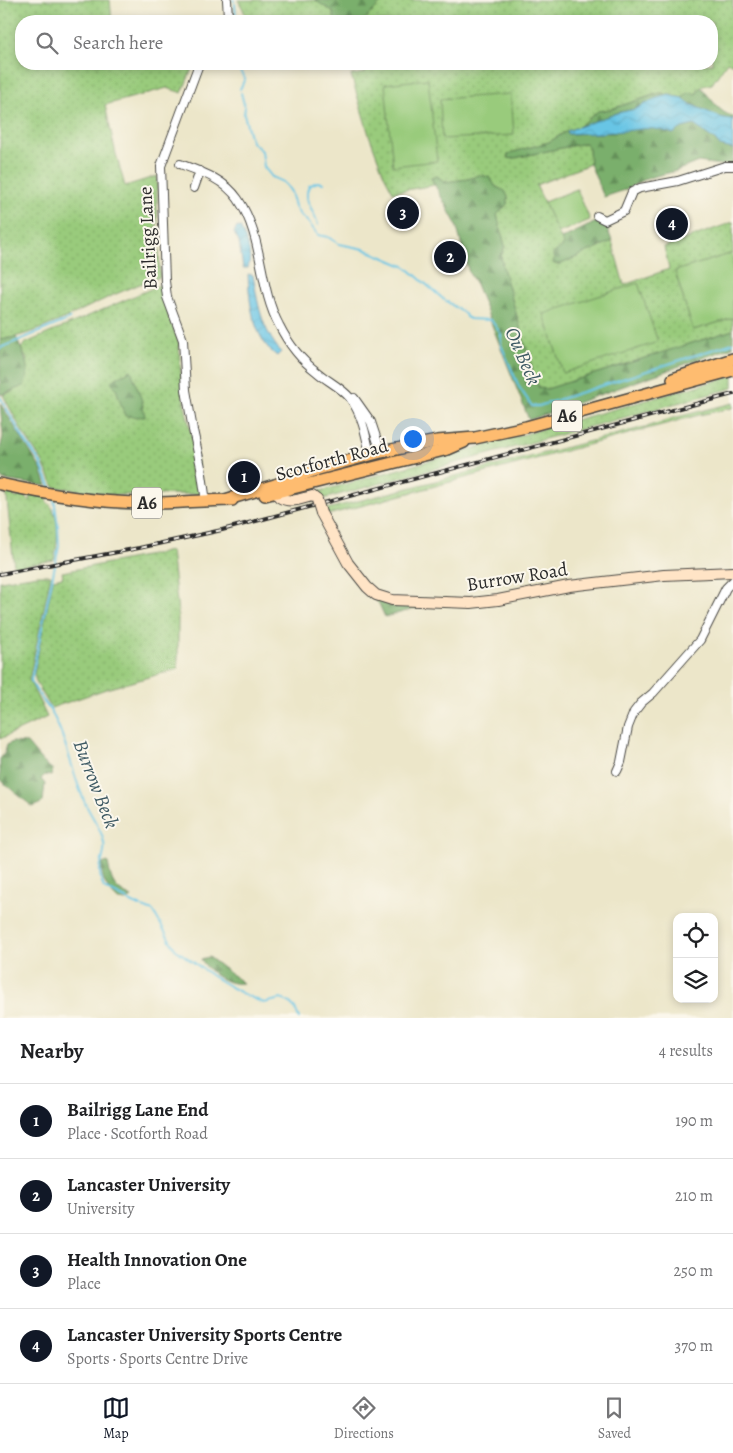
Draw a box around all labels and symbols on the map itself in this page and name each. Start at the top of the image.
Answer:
street label: Bailrigg Lane [132,186,164,290]
pin: 3 [387,194,419,232]
pin: 4 [656,205,688,243]
pin: 2 [434,238,466,276]
water label: Ou Beck [498,323,548,389]
road number: A6 [552,401,582,432]
your location [400,426,426,452]
street label: Scotforth Road [273,432,392,488]
pin: 1 [228,458,260,496]
road number: A6 [132,488,162,518]
street label: Burrow Road [465,556,570,598]
water label: Burrow Beck [67,736,125,832]

